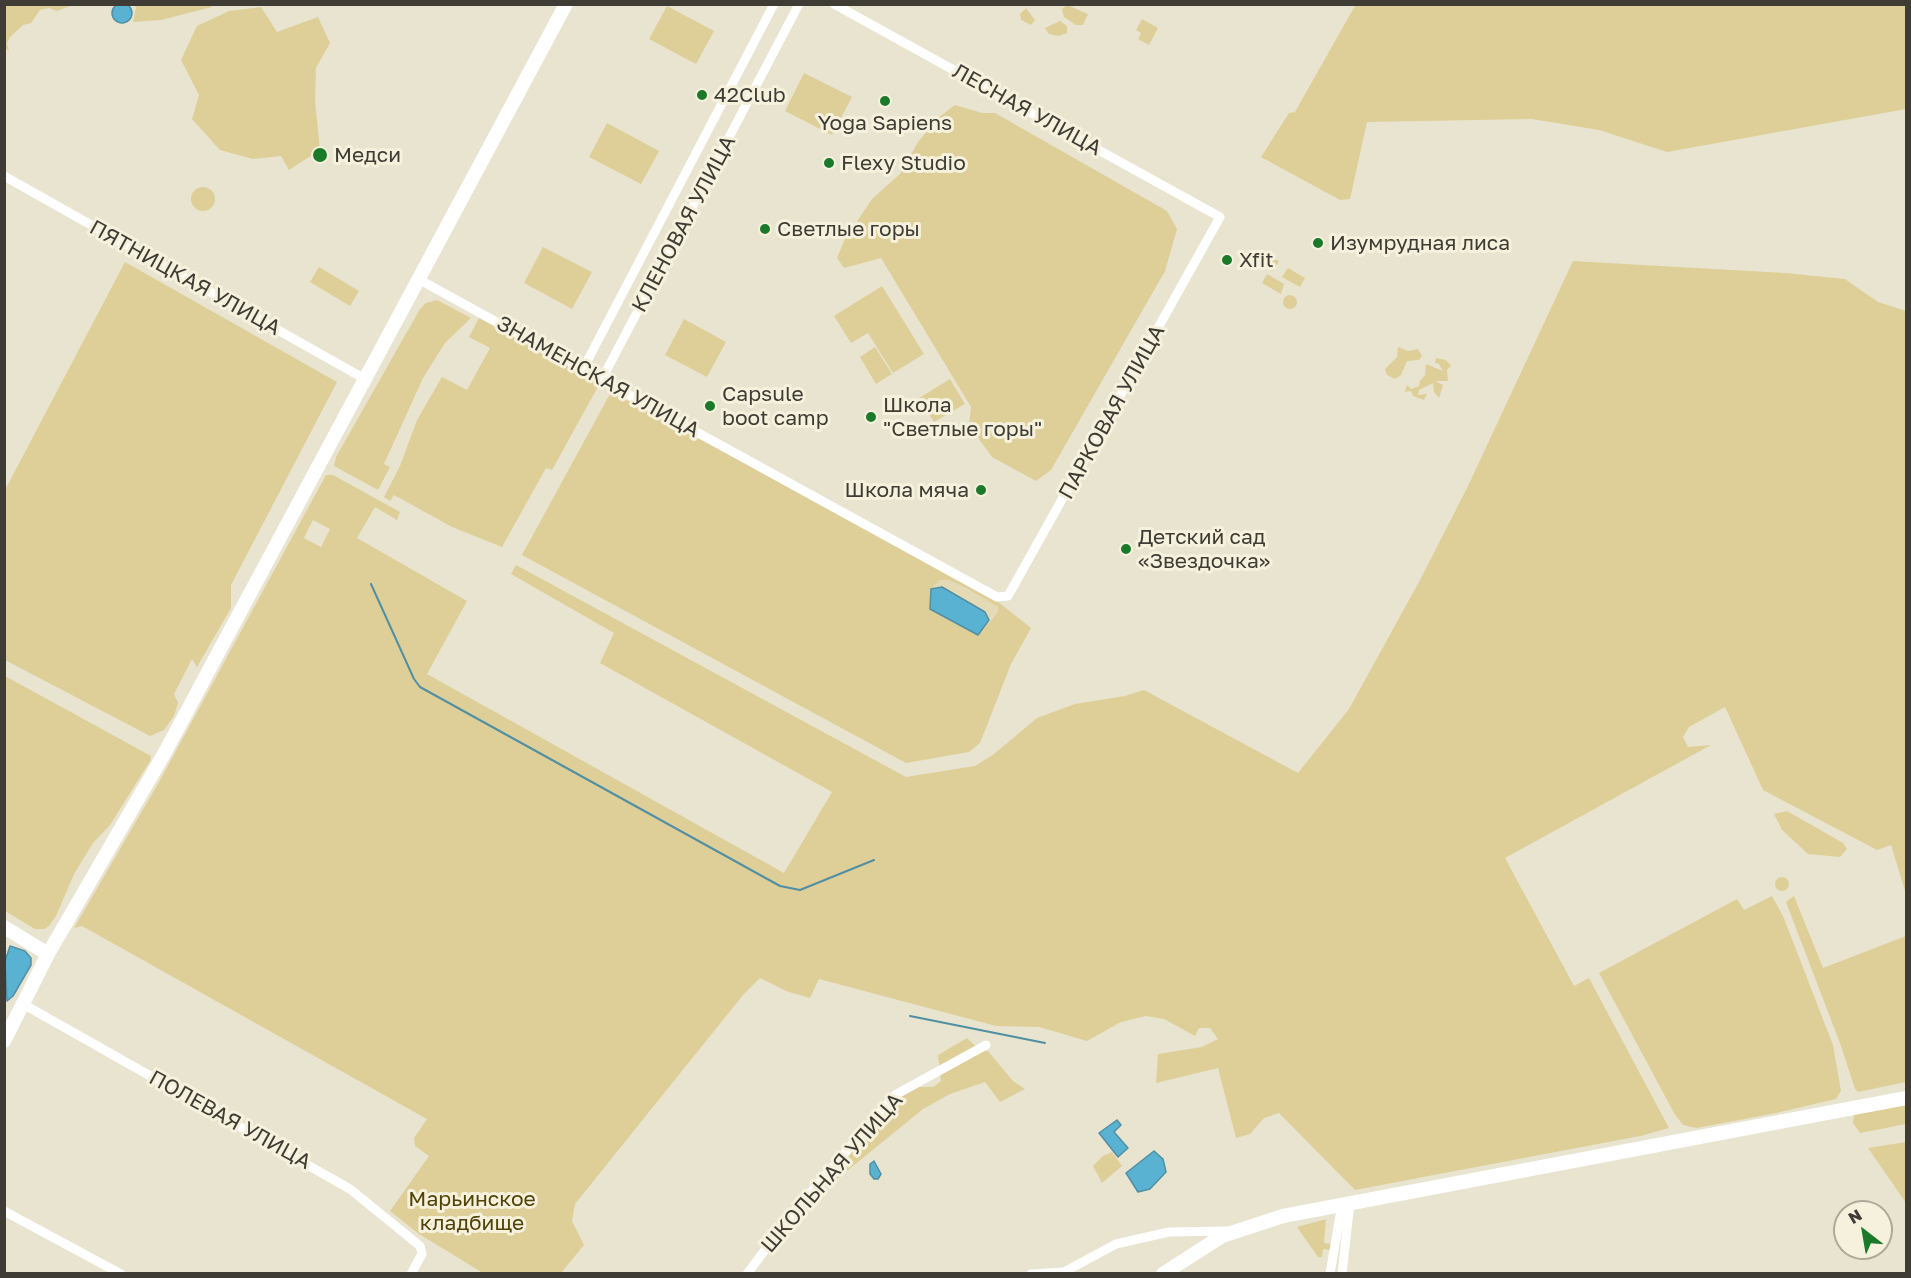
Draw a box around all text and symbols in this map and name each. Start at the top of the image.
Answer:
street label: ЛЕСНАЯ УЛИЦА [948,59,1106,161]
place label: 42Club [714,82,786,108]
marker: 42Club [695,88,709,102]
marker: Yoga Sapiens [878,94,892,108]
place label: Yoga Sapiens [818,110,952,136]
street label: КЛЕНОВАЯ УЛИЦА [627,131,741,317]
place label: Медси [334,142,401,168]
marker: Медси [311,146,329,164]
place label: Flexy Studio [841,150,966,176]
marker: Flexy Studio [822,156,836,170]
street label: ПЯТНИЦКАЯ УЛИЦА [85,215,285,341]
place label: Светлые горы [777,216,920,242]
marker: Светлые горы [758,222,772,236]
place label: Изумрудная лиса [1330,230,1510,256]
marker: Изумрудная лиса [1311,236,1325,250]
place label: Xfit [1239,247,1274,273]
marker: Xfit [1220,253,1234,267]
street label: ЗНАМЕНСКАЯ УЛИЦА [492,311,704,443]
street label: ПАРКОВАЯ УЛИЦА [1054,320,1170,504]
place label: Capsule boot camp [722,381,829,431]
place label: Школа "Светлые горы" [883,392,1042,442]
marker: Capsule boot camp [703,399,717,413]
marker: Школа "Светлые горы" [864,410,878,424]
place label: Школа мяча [845,477,969,503]
marker: Школа мяча [974,483,988,497]
place label: Детский сад «Звездочка» [1138,524,1270,574]
marker: Детский сад «Звездочка» [1119,542,1133,556]
street label: ПОЛЕВАЯ УЛИЦА [145,1065,315,1175]
street label: ШКОЛЬНАЯ УЛИЦА [756,1088,908,1258]
park label: Марьинское кладбище [408,1186,536,1236]
north arrow [1833,1200,1893,1260]
text: N [1844,1205,1865,1228]

